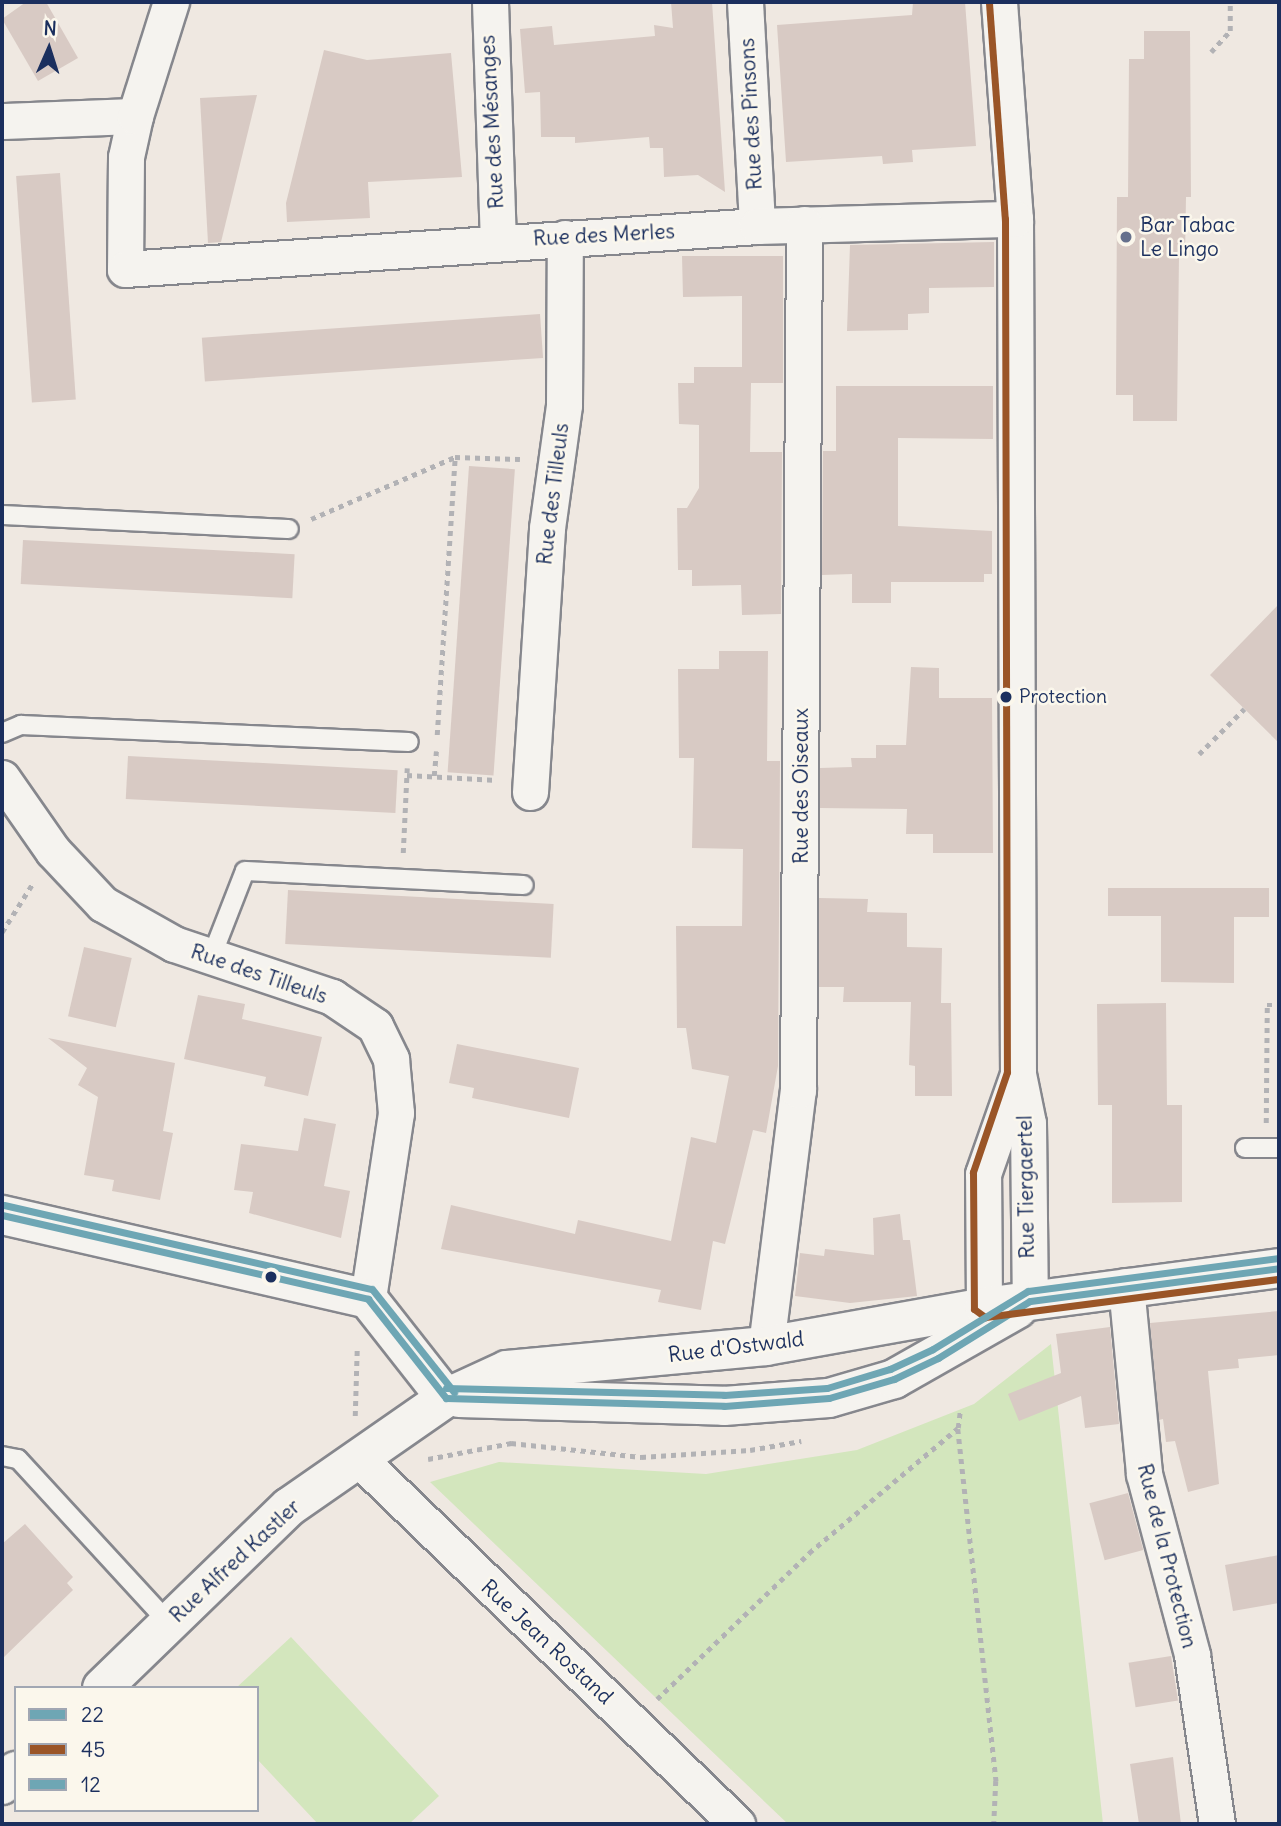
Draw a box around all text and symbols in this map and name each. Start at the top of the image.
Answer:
north arrow [14,14,84,84]
text: N [43,16,57,40]
street label: Rue des Mésanges [475,34,509,210]
street label: Rue des Pinsons [734,37,768,191]
place label: Bar Tabac Le Lingo [1140,212,1235,262]
street label: Rue des Merles [532,219,676,251]
marker: Bar Tabac Le Lingo [1118,229,1134,245]
street label: Rue des Tilleuls [532,422,574,566]
place label: Protection [1019,686,1107,708]
marker: Protection [999,690,1013,704]
street label: Rue des Oiseaux [788,708,814,864]
street label: Rue des Tilleuls [187,939,331,1009]
street label: Rue Tiergaertel [1012,1115,1040,1259]
unlabelled marker [264,1270,278,1284]
street label: Rue d'Ostwald [667,1326,805,1368]
street label: Rue de la Protection [1132,1461,1202,1651]
street label: Rue Alfred Kastler [164,1494,306,1628]
street label: Rue Jean Rostand [476,1574,618,1710]
legend [14,1686,259,1812]
text: 22 [81,1701,104,1728]
text: 45 [81,1736,105,1763]
text: 12 [81,1771,101,1798]

